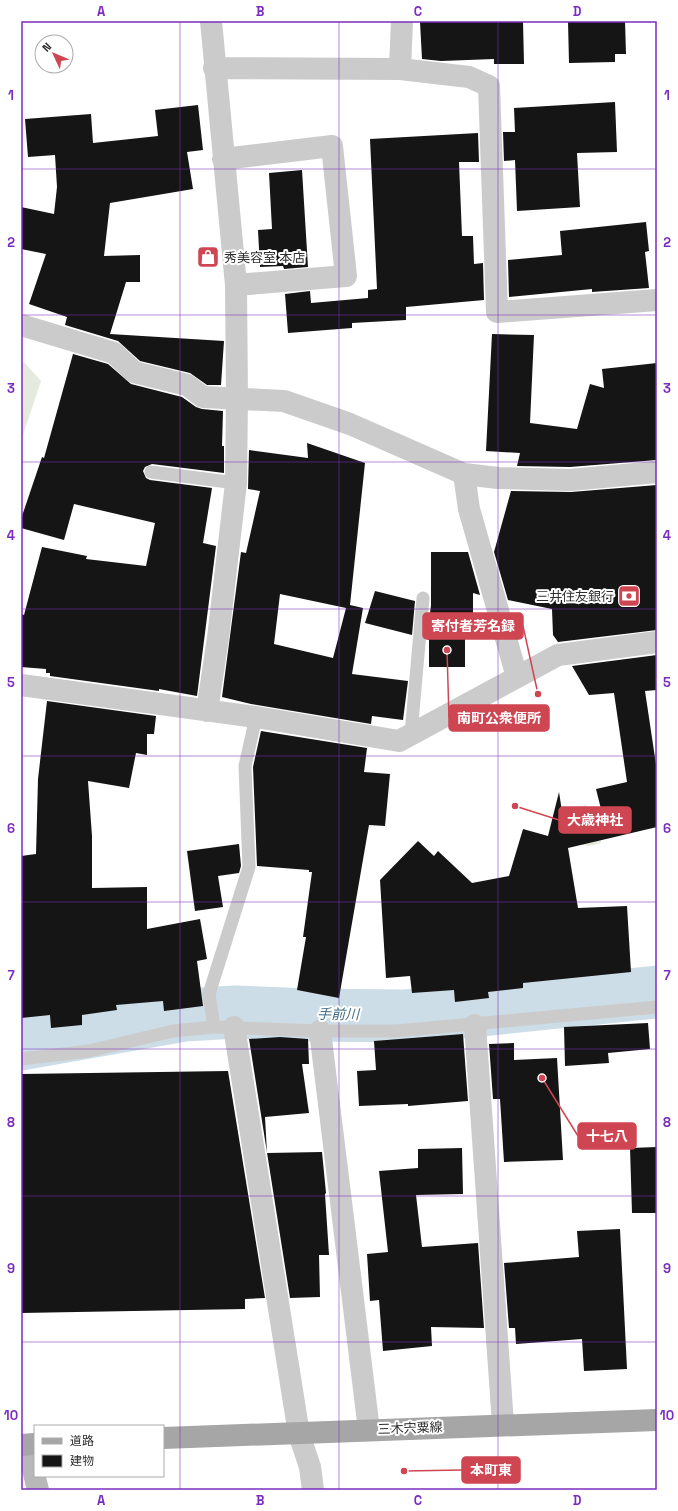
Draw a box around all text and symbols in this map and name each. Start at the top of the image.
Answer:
text: A [97,3,106,20]
text: B [256,3,265,20]
text: C [414,3,422,20]
text: D [573,3,582,20]
north arrow [34,34,74,74]
text: N [39,40,54,55]
text: 1 [8,87,14,104]
text: 1 [664,87,670,104]
text: 2 [7,234,15,251]
text: 2 [663,234,671,251]
shop icon: 秀美容室 本店 [195,244,221,270]
place label: 秀美容室 本店 [224,249,305,266]
text: 3 [7,380,15,397]
text: 3 [663,380,671,397]
text: 4 [7,527,15,544]
text: 4 [663,527,671,544]
bank icon: 三井住友銀行 [616,583,642,609]
place label: 三井住友銀行 [536,588,614,605]
callout: 寄付者芳名録 [423,613,523,639]
text: 寄付者芳名録 [431,617,515,635]
text: 5 [7,674,15,691]
text: 5 [663,674,671,691]
callout: 南町公衆便所 [449,705,549,731]
text: 南町公衆便所 [457,709,541,727]
callout: 大歳神社 [559,807,631,833]
text: 大歳神社 [567,811,623,829]
text: 6 [7,820,15,837]
text: 6 [663,820,671,837]
text: 7 [7,967,15,984]
text: 7 [663,967,671,984]
water label: 手前川 [317,1005,361,1023]
text: 8 [7,1114,15,1131]
text: 8 [663,1114,671,1131]
callout: 十七八 [578,1123,636,1149]
text: 十七八 [586,1127,628,1145]
text: 9 [7,1260,15,1277]
text: 9 [663,1260,671,1277]
text: 10 [4,1407,18,1424]
text: 10 [660,1407,674,1424]
street label: 三木宍粟線 [377,1418,443,1438]
legend [34,1425,164,1477]
text: 道路 [70,1433,94,1449]
text: 建物 [70,1453,94,1469]
callout: 本町東 [462,1457,520,1483]
text: 本町東 [470,1461,512,1479]
text: A [97,1492,106,1509]
text: B [256,1492,265,1509]
text: C [414,1492,422,1509]
text: D [573,1492,582,1509]

